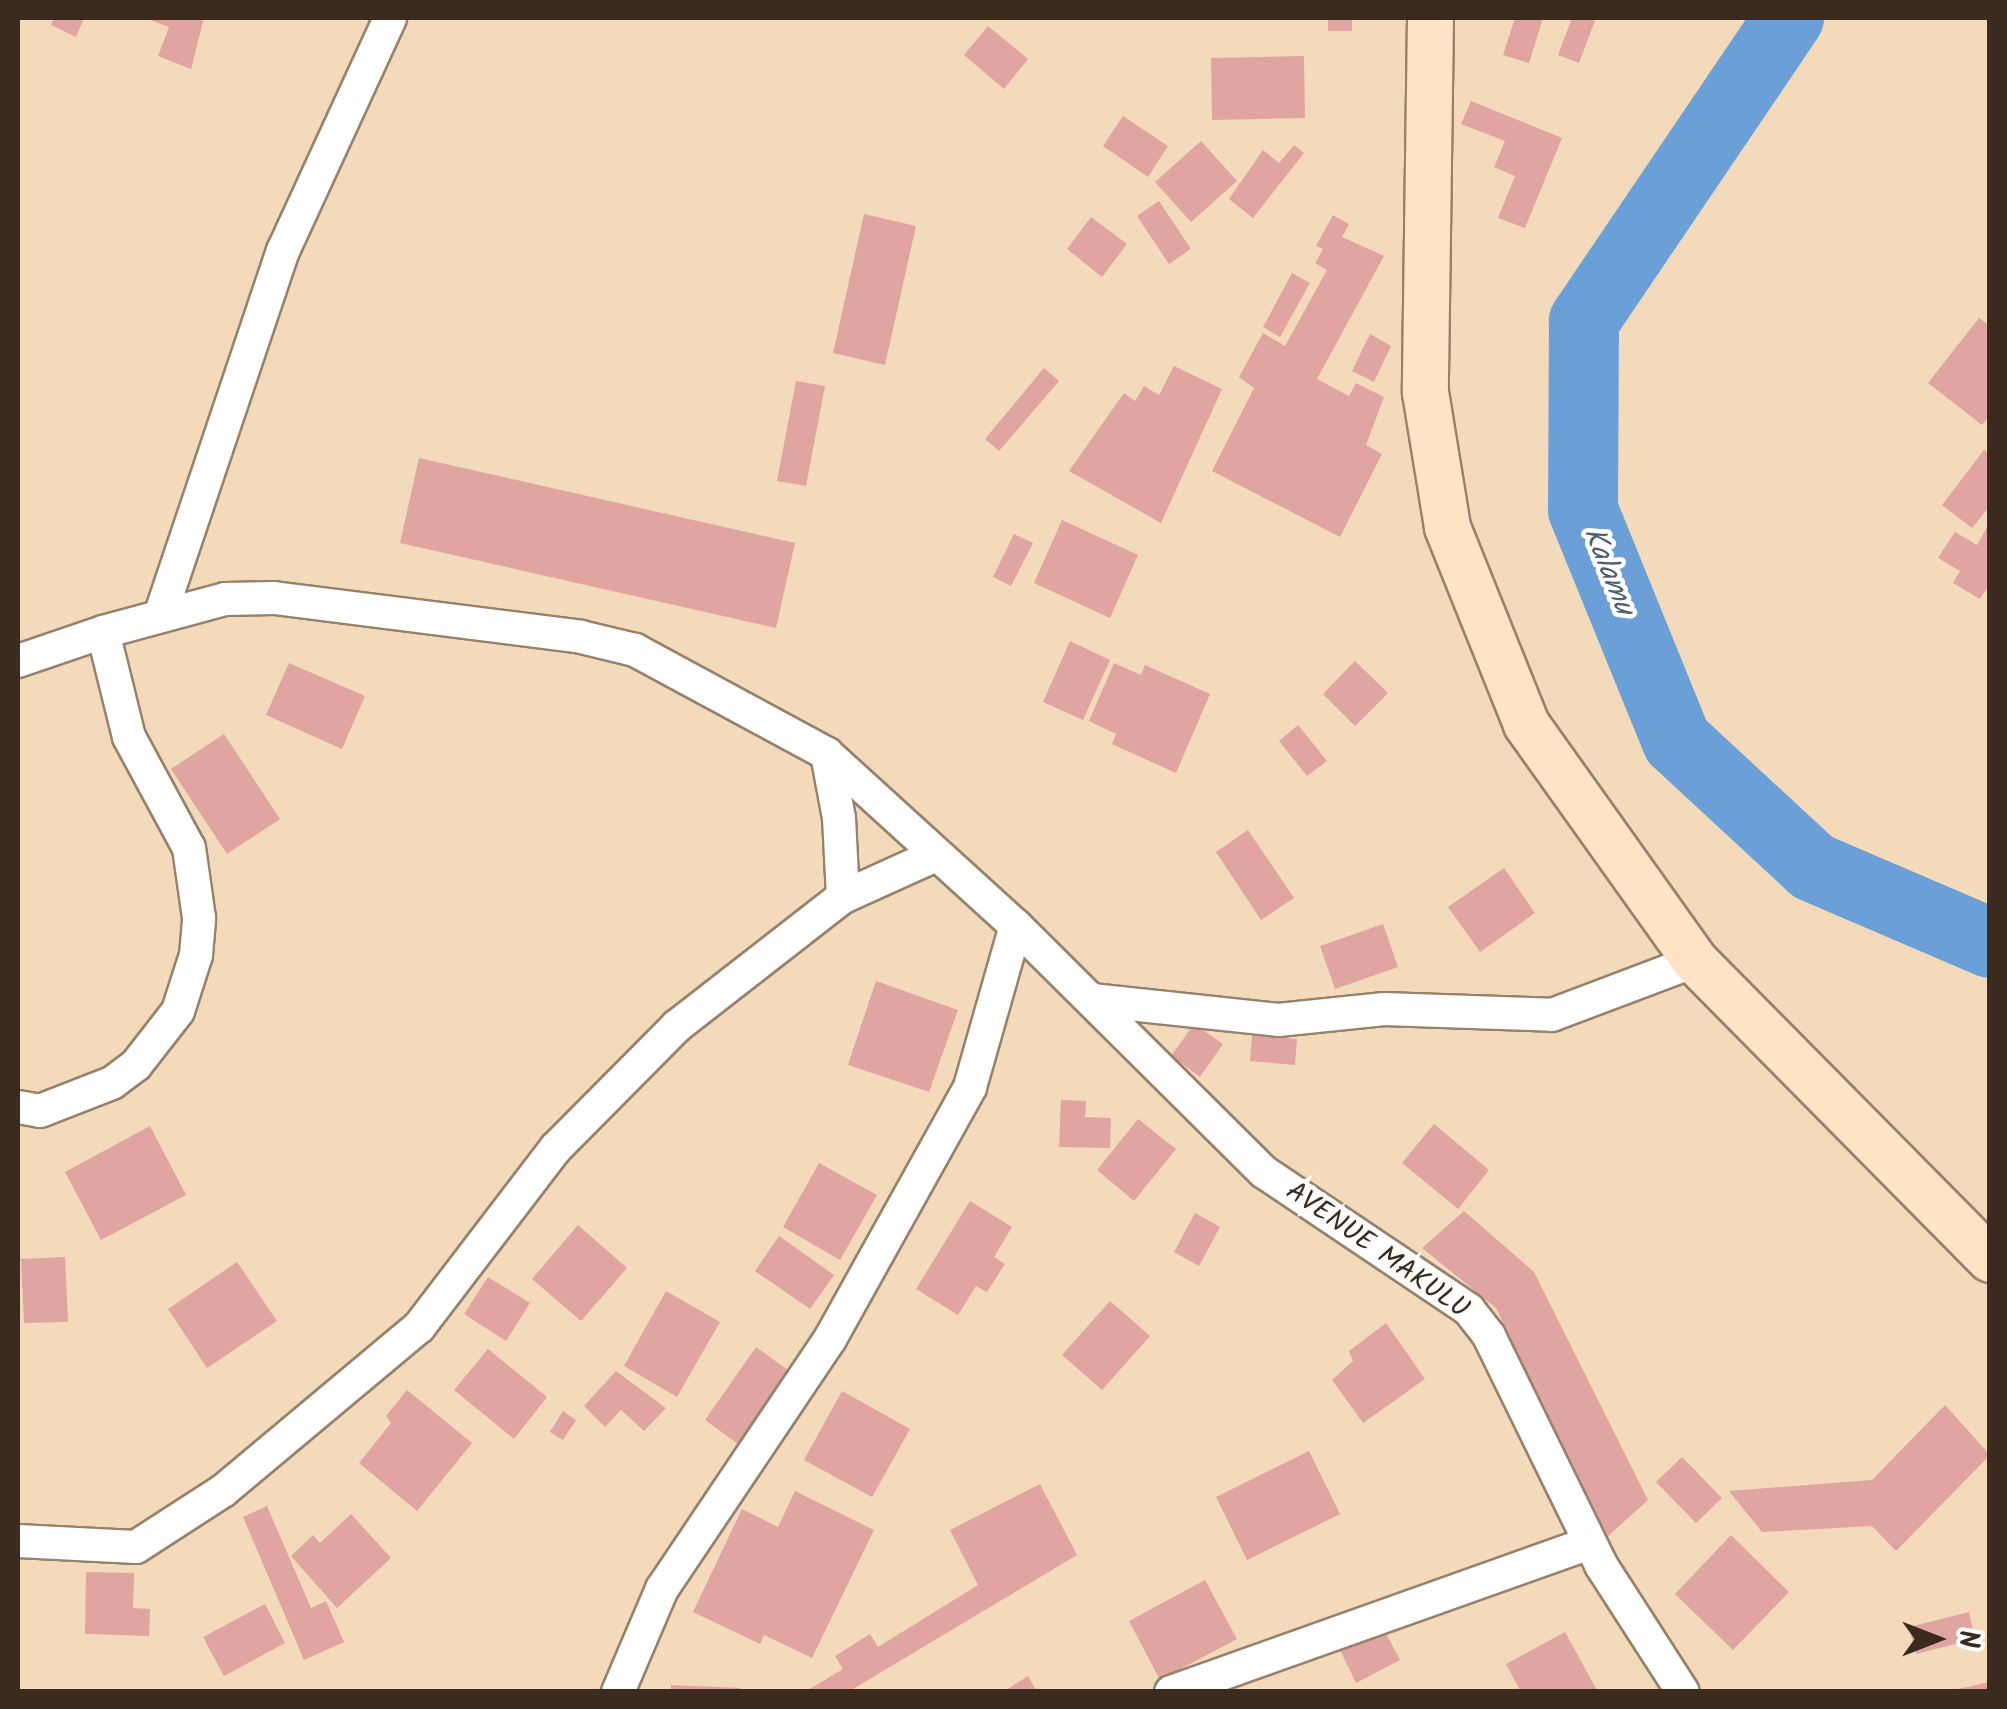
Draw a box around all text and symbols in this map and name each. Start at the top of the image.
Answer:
water label: Kalamu [1574,522,1642,620]
street label: AVENUE MAKULU [1279,1175,1475,1327]
north arrow [1887,1589,1987,1689]
text: N [1945,1630,1990,1648]

